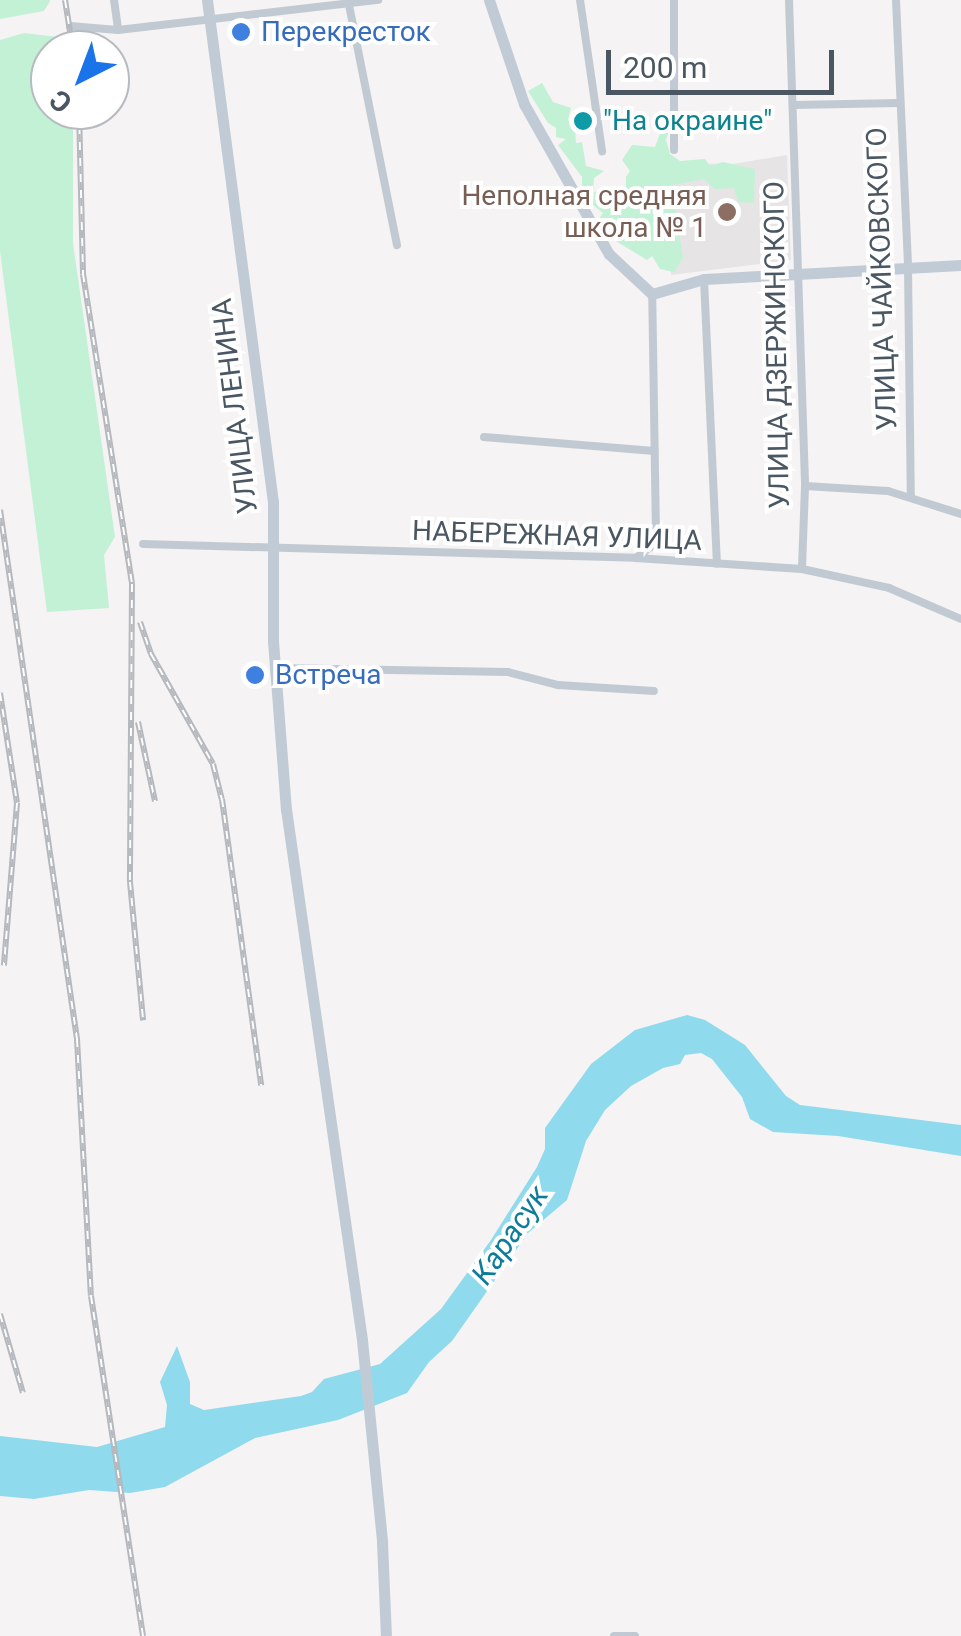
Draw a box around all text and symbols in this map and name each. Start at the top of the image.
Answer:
place label: Перекресток [261,15,431,49]
marker: Перекресток [230,21,252,43]
north arrow [30,30,130,130]
scale bar [611,30,838,92]
text: 200 m [623,50,707,85]
text: С [43,83,79,120]
place label: "На окраине" [603,104,772,138]
marker: "На окраине" [572,110,594,132]
street label: УЛИЦА ЧАЙКОВСКОГО [860,127,904,431]
place label: Неполная средняя школа № 1 [461,179,707,245]
street label: УЛИЦА ДЗЕРЖИНСКОГО [757,181,797,509]
marker: Неполная средняя школа № 1 [716,201,738,223]
street label: УЛИЦА ЛЕНИНА [205,296,265,516]
street label: НАБЕРЕЖНАЯ УЛИЦА [412,514,702,558]
place label: Встреча [275,658,382,692]
marker: Встреча [244,664,266,686]
water label: Карасук [464,1179,556,1291]

